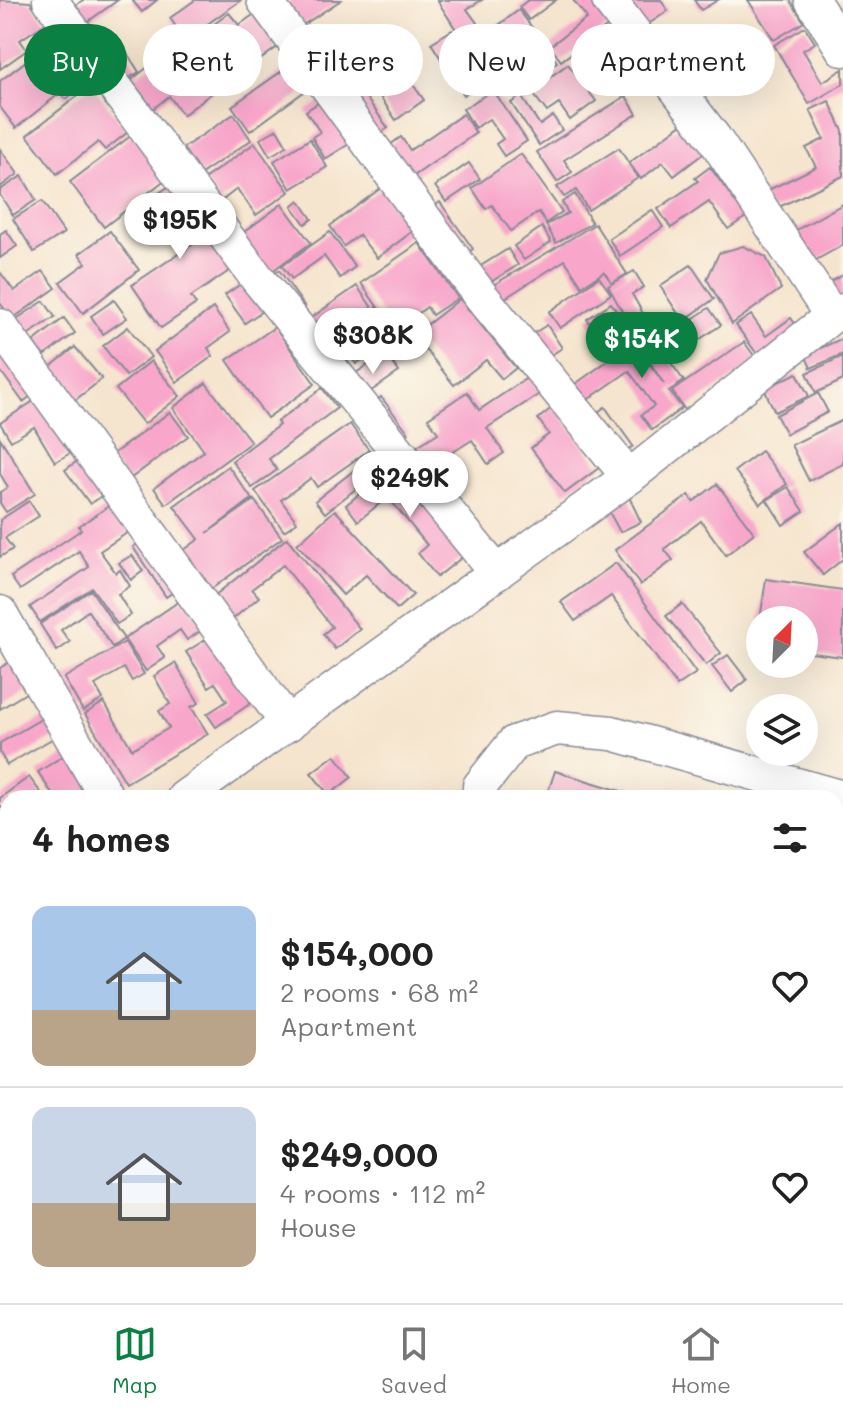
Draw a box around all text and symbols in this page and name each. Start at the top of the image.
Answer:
chip: Buy [24,24,127,96]
chip: Rent [143,24,262,96]
chip: Filters [278,24,423,96]
chip: New [439,24,555,96]
chip: Apartment [571,24,775,96]
pin: $195K [124,193,236,261]
text: $195K [142,202,218,236]
pin: $308K [317,308,429,376]
pin: $154K [586,312,698,380]
text: $308K [332,317,414,351]
text: $154K [604,321,680,355]
pin: $249K [354,451,466,519]
text: $249K [370,460,450,494]
north arrow [746,606,818,678]
map controls [746,606,818,766]
button: layers [746,694,818,766]
text: 4 homes [32,816,171,861]
icon: filters [768,816,812,860]
text: $154,000 [280,930,434,975]
icon: home [96,938,192,1034]
icon: heart [768,964,812,1008]
text: 2 rooms · 68 m² [280,975,478,1009]
text: Apartment [280,1009,417,1043]
text: $249,000 [280,1131,438,1176]
icon: home [96,1139,192,1235]
icon: heart [768,1165,812,1209]
text: 4 rooms · 112 m² [280,1176,485,1210]
text: House [280,1210,357,1244]
tab: Map [112,1322,157,1399]
tab: Saved [381,1322,447,1399]
tab: Home [671,1322,731,1399]

